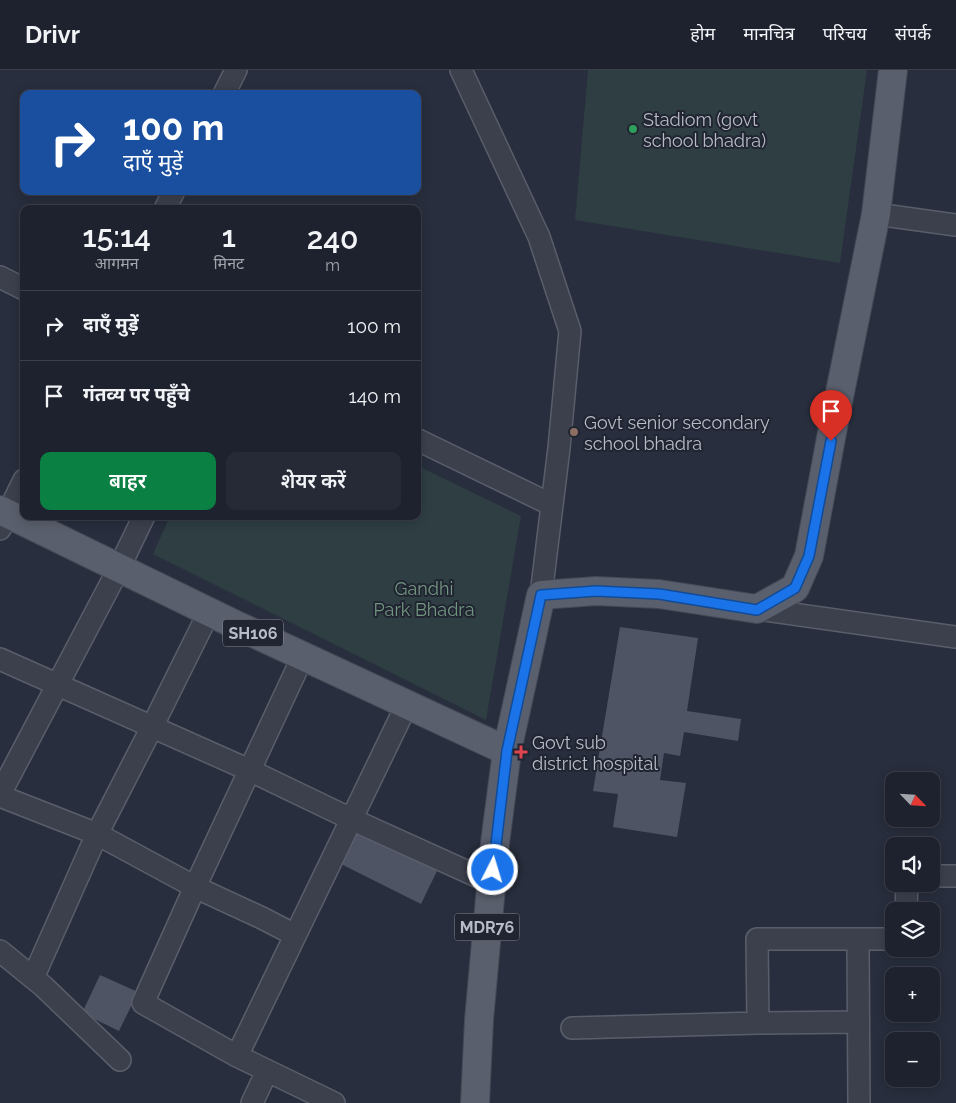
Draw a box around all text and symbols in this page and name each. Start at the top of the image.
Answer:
text: Drivr [25,20,80,49]
text: होम [690,23,715,44]
text: मानचित्र [743,23,795,44]
text: परिचय [823,23,867,44]
text: संपर्क [895,23,931,44]
text: 100 m [123,107,224,148]
place label: Stadiom (govt school bhadra) [643,109,766,151]
icon: right [40,110,105,175]
marker: Stadiom (govt school bhadra) [627,123,639,135]
text: दाएँ मुड़ें [123,149,183,175]
text: 15:14 [83,219,151,254]
text: 1 [222,219,236,254]
text: 240 [307,221,358,256]
text: आगमन [95,254,139,273]
text: मिनट [213,254,244,273]
text: m [325,256,340,275]
icon: right [40,312,68,340]
text: दाएँ मुड़ें [83,313,139,335]
text: 100 m [347,315,401,337]
icon: arrive [40,382,68,410]
text: गंतव्य पर पहुँचे [83,383,190,405]
text: 140 m [349,385,401,407]
pin [810,390,852,441]
icon: arrive [817,397,845,425]
place label: Govt senior secondary school bhadra [584,412,770,454]
marker: Govt senior secondary school bhadra [568,426,580,438]
button: बाहर [40,452,216,510]
button: शेयर करें [226,452,401,510]
park label: Gandhi Park Bhadra [374,578,474,620]
road number: SH106 [223,620,283,646]
place label: Govt sub district hospital [532,732,658,774]
marker: Govt sub district hospital [514,745,528,759]
north arrow [885,772,940,828]
map controls [885,772,940,1087]
button: sound [885,837,940,892]
position arrow [466,843,518,895]
button: layers [885,902,940,957]
road number: MDR76 [454,914,520,940]
button: + [885,967,940,1022]
button: − [885,1032,940,1087]

